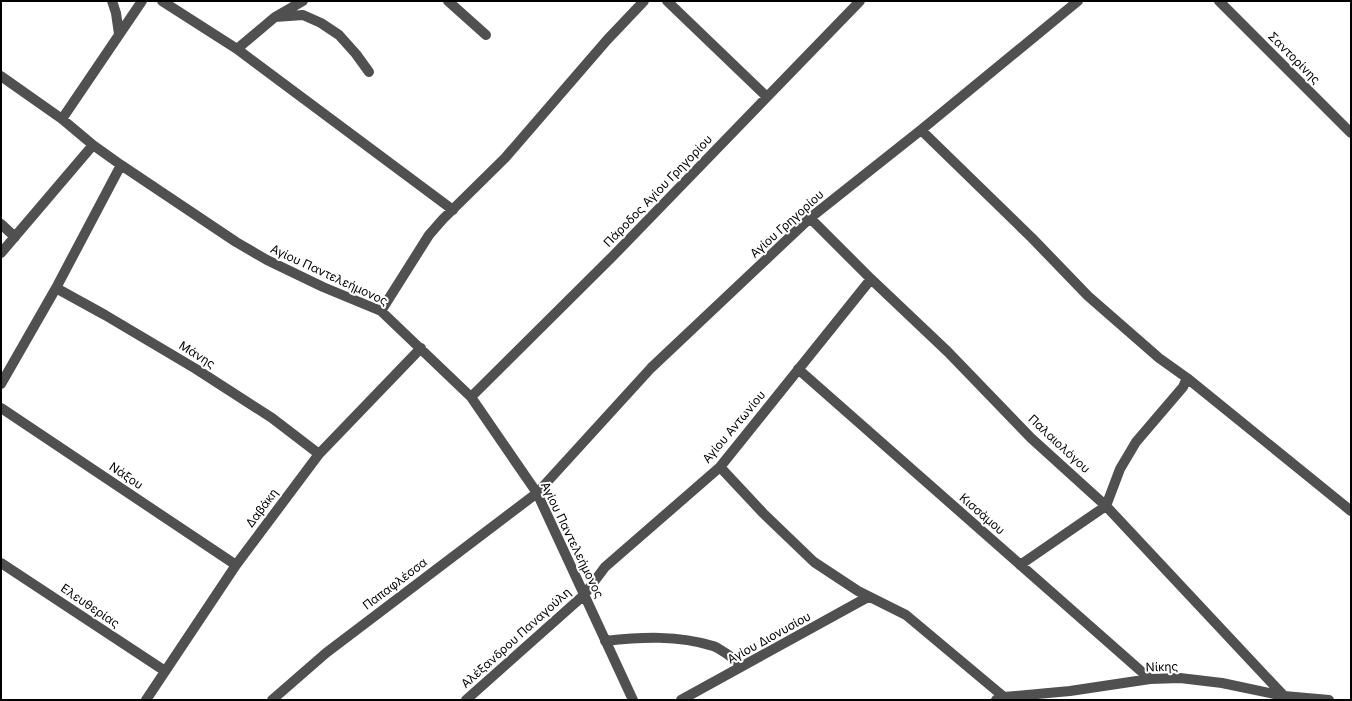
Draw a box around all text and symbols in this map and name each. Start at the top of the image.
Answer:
street label: Σαντορίνης [1265,28,1324,87]
street label: Πάροδος Αγίου Γρηγορίου [600,132,715,250]
street label: Αγίου Γρηγορίου [747,187,827,261]
street label: Αγίου Παντελεήμονος [268,241,390,308]
street label: Μάνης [176,338,218,372]
street label: Αγίου Αντωνίου [699,387,768,466]
street label: Παλαιολόγου [1025,411,1093,476]
street label: Νάξου [106,459,146,492]
street label: Αγίου Παντελεήμονος [538,479,607,601]
street label: Δαβάκη [242,485,281,530]
street label: Κισσάμου [957,490,1008,537]
street label: Παπαφλέσσα [359,554,430,613]
street label: Ελευθερίας [58,580,123,631]
street label: Αλέξανδρου Παναγούλη [458,584,574,691]
street label: Αγίου Διονυσίου [724,608,813,667]
street label: Νίκης [1145,658,1179,675]

